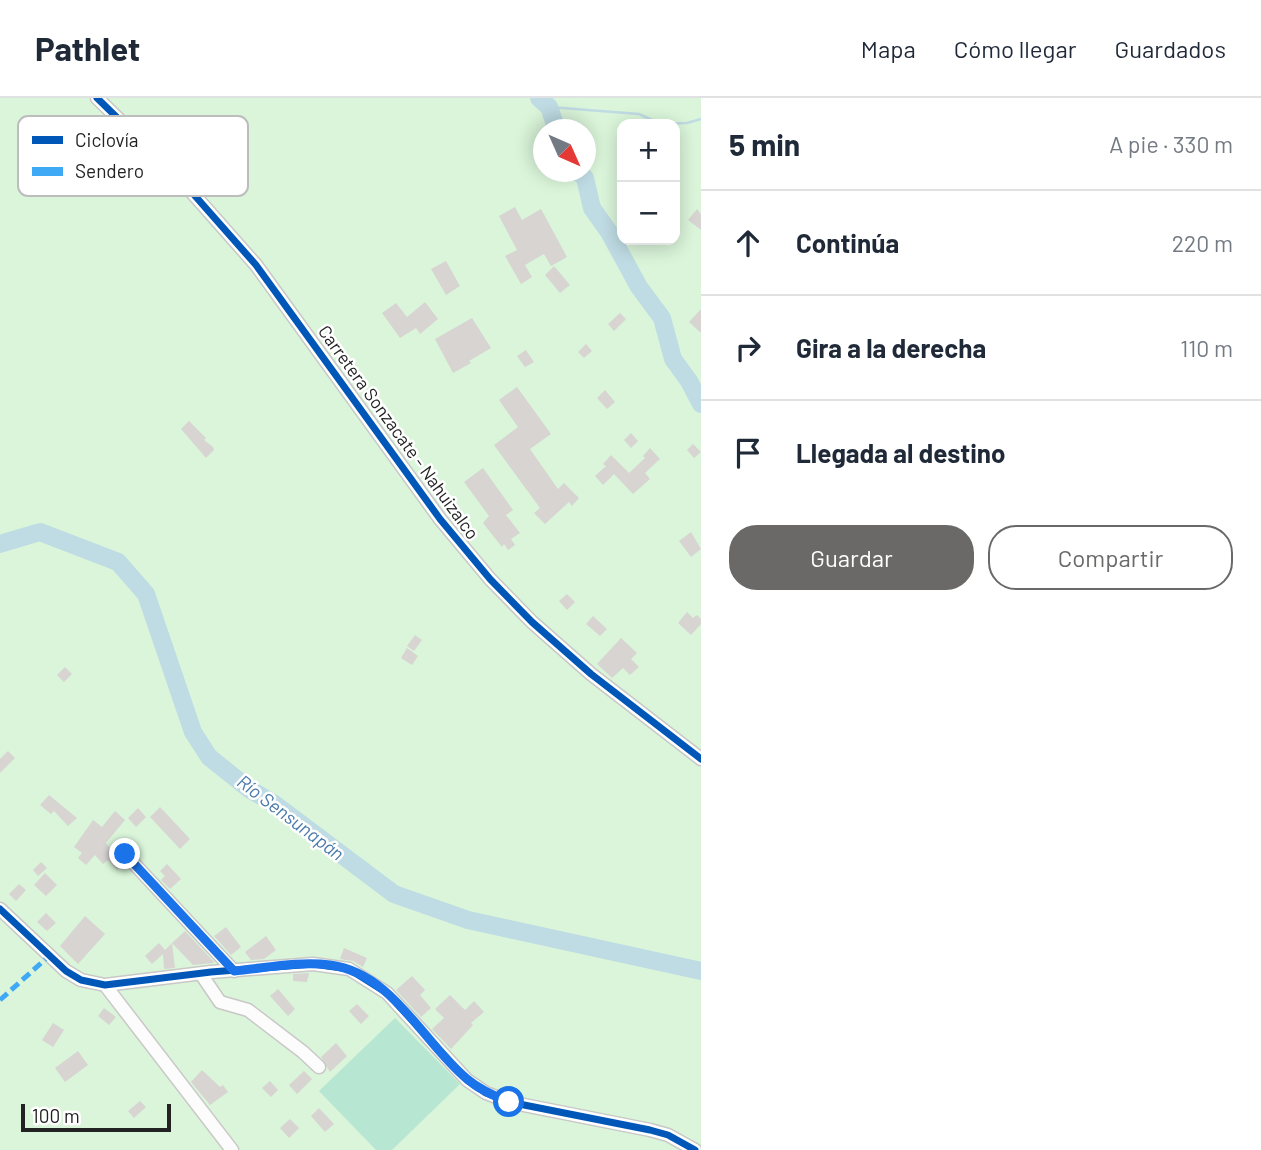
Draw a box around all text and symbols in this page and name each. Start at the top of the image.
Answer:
text: Pathlet [35,28,140,68]
text: Mapa [861,34,916,63]
text: Cómo llegar [954,34,1076,63]
text: Guardados [1114,34,1226,63]
legend [18,116,248,196]
north arrow [533,119,596,182]
map controls [617,119,680,245]
button: + [617,119,680,182]
text: 5 min [729,126,800,162]
text: Ciclovía [75,128,138,151]
text: A pie · 330 m [1109,130,1233,158]
text: Sendero [75,159,144,182]
button: − [617,182,680,245]
icon: ahead [729,224,767,262]
text: Continúa [796,227,899,258]
text: 220 m [1172,229,1233,257]
street label: Carretera Sonzacate - Nahuizalco [314,321,484,543]
icon: right [729,329,767,367]
text: Gira a la derecha [796,332,986,363]
text: 110 m [1180,334,1233,362]
icon: arrive [729,434,767,472]
text: Llegada al destino [796,437,1005,468]
button: Guardar [729,525,974,590]
button: Compartir [988,525,1233,590]
water label: Río Sensunapán [233,769,349,865]
route end [109,838,140,869]
route start [493,1086,524,1117]
scale bar [21,1101,172,1133]
text: 100 m [32,1104,80,1127]

